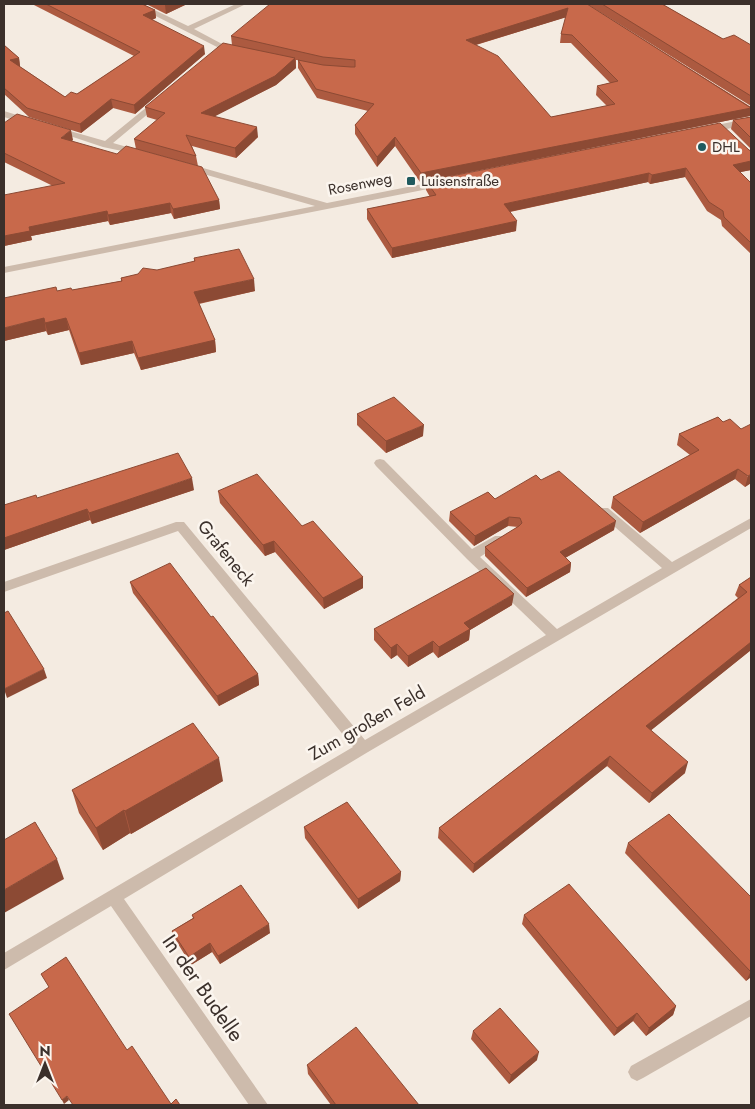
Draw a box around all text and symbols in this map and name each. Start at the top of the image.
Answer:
place label: DHL [712,136,740,158]
marker: DHL [696,141,708,153]
street label: Rosenweg [326,167,394,201]
place label: Luisenstraße [421,170,499,192]
marker: Luisenstraße [405,175,417,187]
street label: Grafeneck [191,514,261,592]
street label: Zum großen Feld [304,679,430,767]
street label: In der Budelle [155,928,251,1048]
north arrow [20,1039,70,1089]
text: N [39,1041,51,1061]

